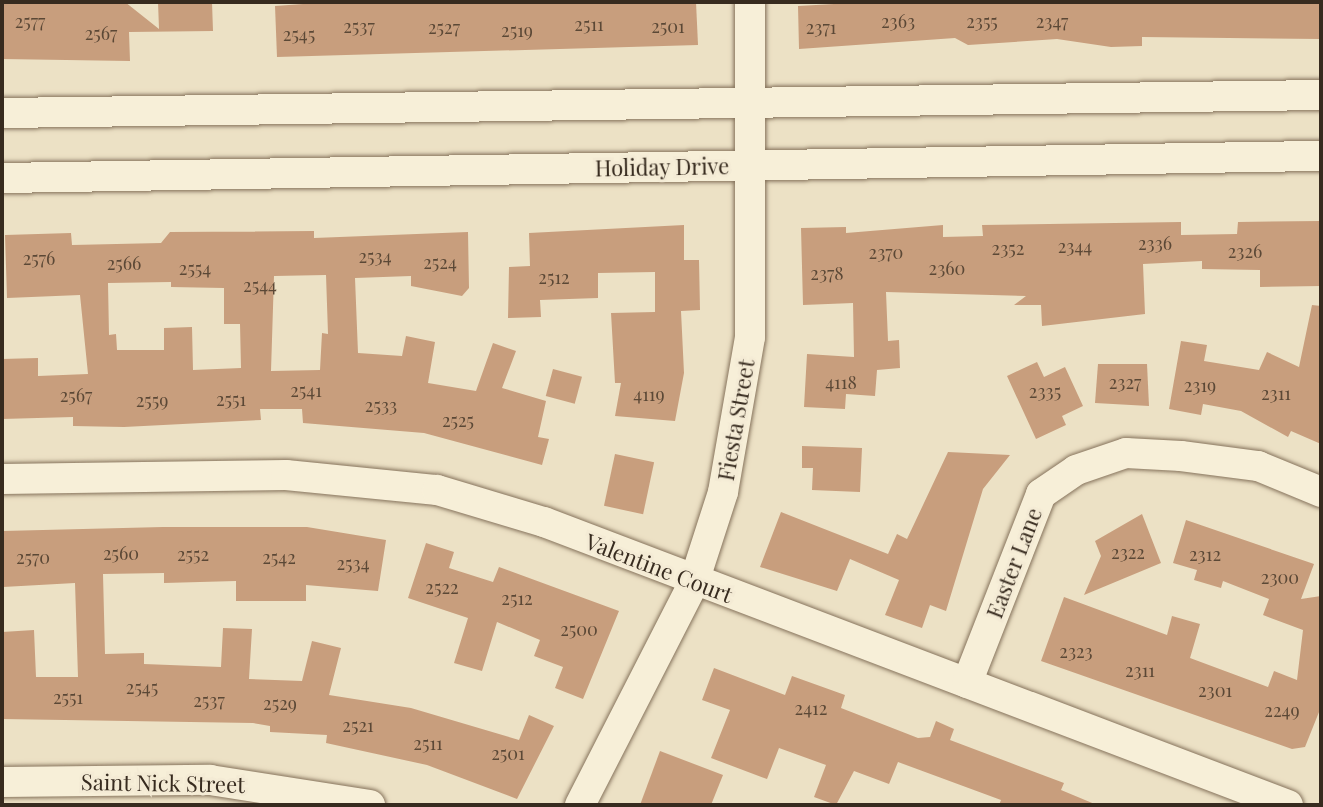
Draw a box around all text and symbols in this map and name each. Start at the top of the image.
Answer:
house number: 2577 [15,10,45,32]
house number: 2363 [881,10,915,32]
house number: 2355 [966,10,998,32]
house number: 2347 [1036,10,1068,32]
house number: 2511 [574,13,604,35]
house number: 2537 [343,15,375,37]
house number: 2501 [651,15,685,37]
house number: 2527 [428,16,460,38]
house number: 2371 [806,16,836,38]
house number: 2519 [501,19,533,41]
house number: 2567 [85,22,117,44]
house number: 2545 [283,23,315,45]
street label: Holiday Drive [594,153,730,181]
house number: 2336 [1138,232,1172,254]
house number: 2344 [1058,235,1092,257]
house number: 2352 [992,237,1024,259]
house number: 2326 [1228,240,1262,262]
house number: 2370 [869,241,903,263]
house number: 2534 [358,245,392,267]
house number: 2576 [23,247,55,269]
house number: 2524 [423,251,457,273]
house number: 2566 [107,252,141,274]
house number: 2554 [179,257,211,279]
house number: 2360 [929,257,965,279]
house number: 2378 [810,262,844,284]
house number: 2512 [538,266,570,288]
house number: 2544 [243,274,277,296]
street label: Fiesta Street [712,357,760,483]
house number: 4118 [825,371,857,393]
house number: 2327 [1109,371,1141,393]
house number: 2319 [1184,374,1216,396]
house number: 2541 [290,379,322,401]
house number: 2335 [1029,380,1061,402]
house number: 2311 [1261,382,1291,404]
house number: 4119 [633,383,665,405]
house number: 2567 [60,384,92,406]
house number: 2551 [216,388,246,410]
house number: 2559 [136,389,168,411]
house number: 2533 [365,394,397,416]
house number: 2525 [442,409,474,431]
street label: Easter Lane [981,504,1047,622]
street label: Valentine Court [582,528,736,608]
house number: 2322 [1111,541,1145,563]
house number: 2560 [103,542,139,564]
house number: 2552 [177,543,209,565]
house number: 2312 [1189,543,1221,565]
house number: 2570 [16,546,50,568]
house number: 2542 [262,546,296,568]
house number: 2534 [336,552,370,574]
house number: 2300 [1261,566,1299,588]
house number: 2522 [425,576,459,598]
house number: 2512 [501,587,533,609]
house number: 2500 [560,618,598,640]
house number: 2323 [1059,640,1093,662]
house number: 2311 [1125,659,1155,681]
house number: 2545 [126,676,158,698]
house number: 2301 [1198,679,1232,701]
house number: 2551 [53,686,83,708]
house number: 2537 [193,689,225,711]
house number: 2529 [263,692,297,714]
house number: 2412 [795,697,827,719]
house number: 2249 [1264,699,1300,721]
house number: 2521 [342,714,374,736]
house number: 2511 [413,732,443,754]
house number: 2501 [491,742,525,764]
street label: Saint Nick Street [80,768,246,798]

